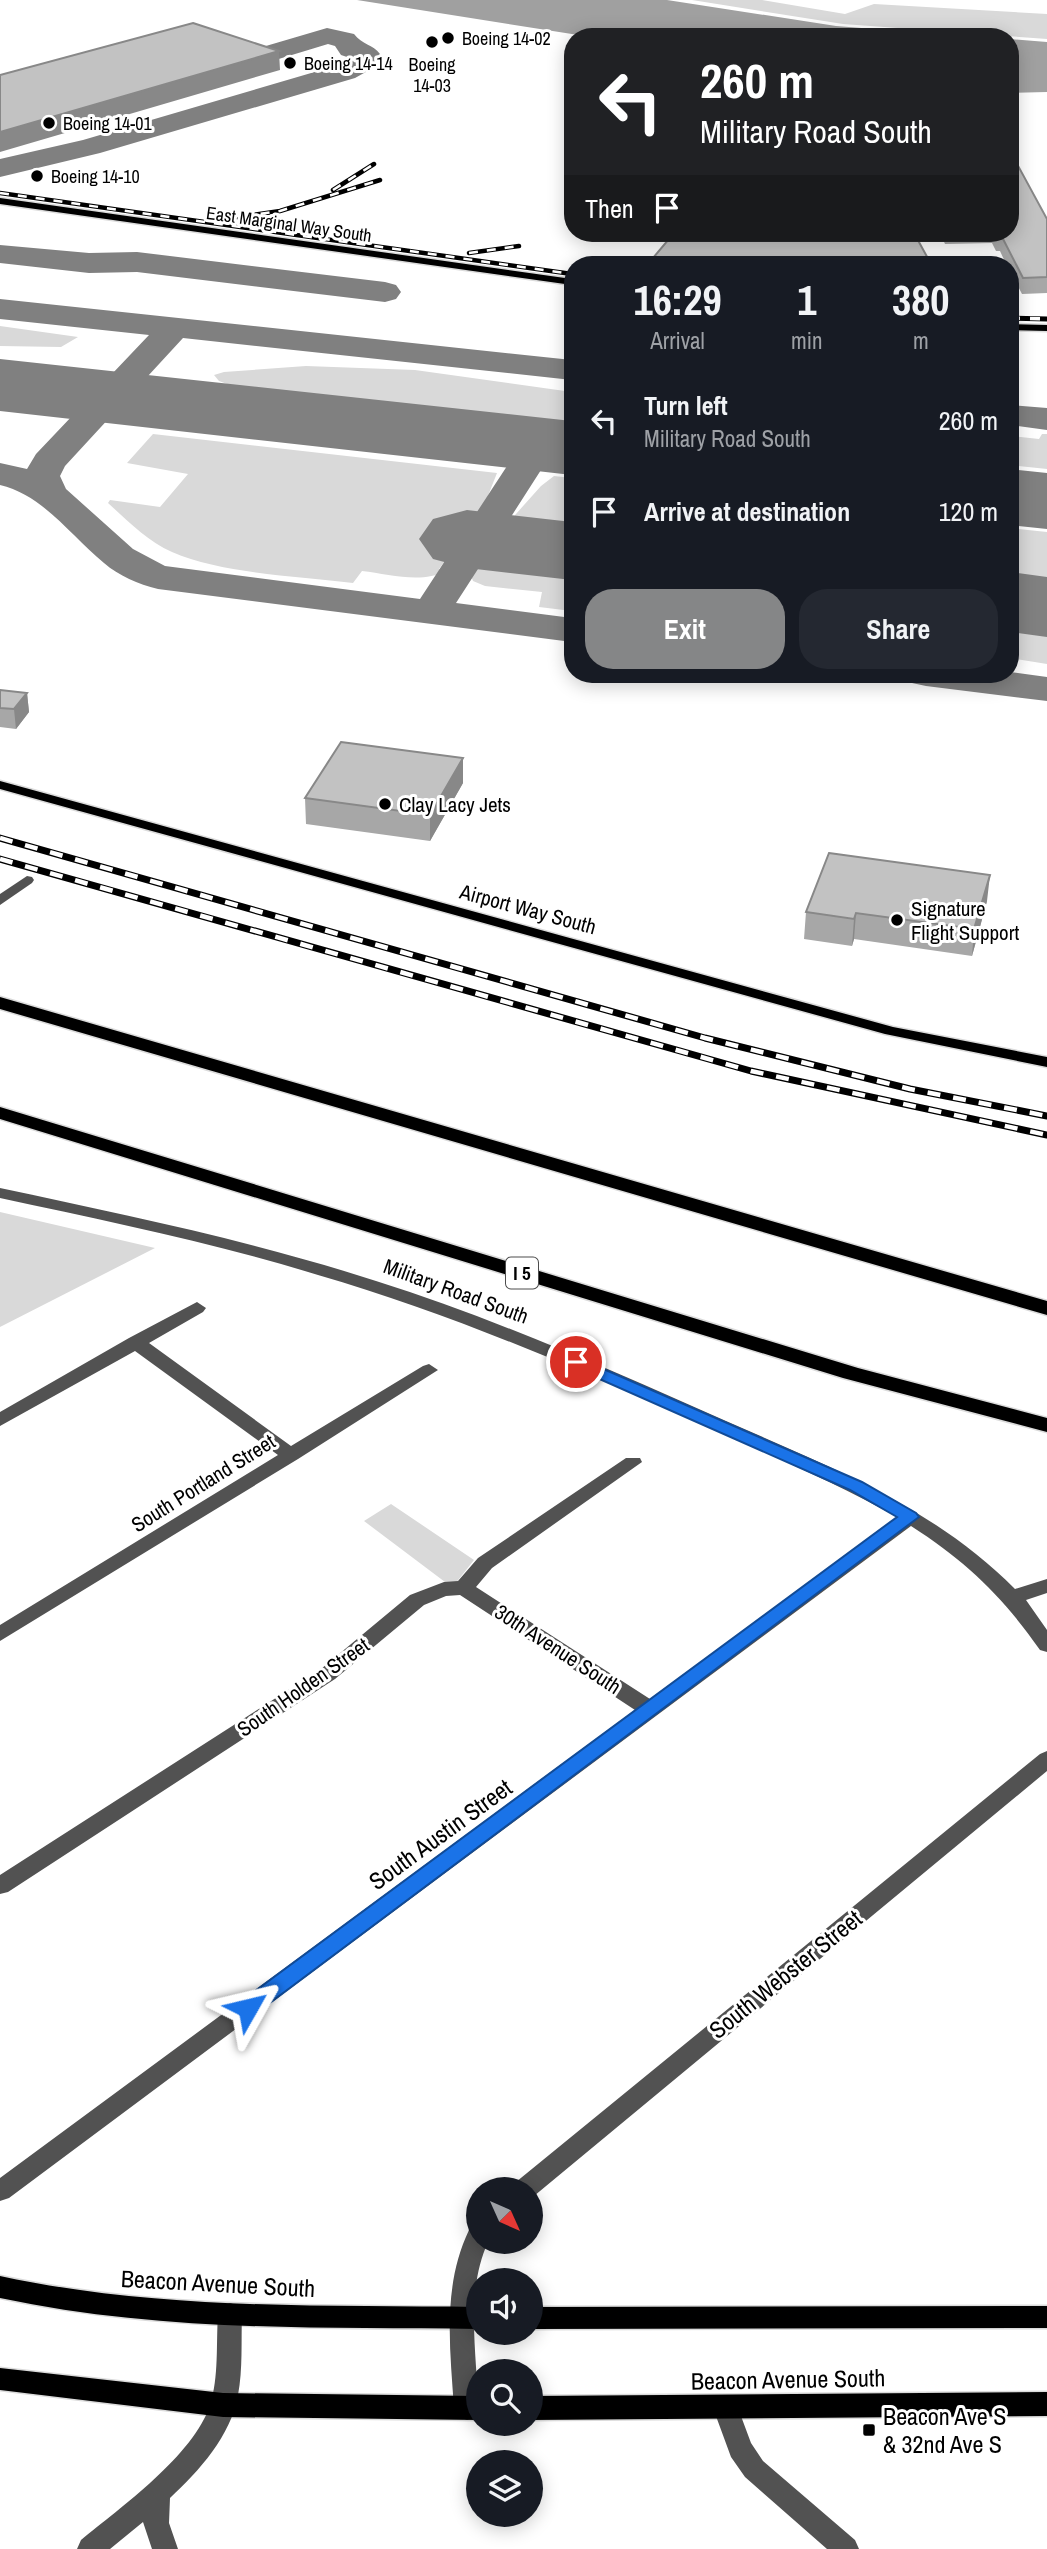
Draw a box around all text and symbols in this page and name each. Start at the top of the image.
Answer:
place label: Boeing 14-02 [462,26,551,51]
marker: Boeing 14-02 [440,30,456,46]
marker: Boeing 14-03 [424,34,440,50]
text: 260 m [700,47,814,113]
place label: Boeing 14-14 [304,51,393,76]
place label: Boeing 14-03 [409,52,456,98]
marker: Boeing 14-14 [282,55,298,71]
icon: left [585,56,676,147]
text: Military Road South [700,110,932,153]
place label: Boeing 14-01 [63,111,152,136]
marker: Boeing 14-01 [41,115,57,131]
place label: Boeing 14-10 [51,164,140,189]
marker: Boeing 14-10 [29,168,45,184]
icon: arrive [648,189,686,227]
text: Then [585,191,634,226]
street label: East Marginal Way South [205,200,373,248]
text: 16:29 [634,272,722,328]
text: 1 [797,272,816,328]
text: 380 [892,272,950,328]
text: Arrival [650,325,705,356]
text: min [791,325,823,356]
text: m [913,325,929,356]
text: Turn left [644,388,728,423]
icon: left [585,402,623,440]
text: 260 m [939,403,998,438]
text: Military Road South [644,423,811,454]
icon: arrive [585,493,623,531]
text: Arrive at destination [644,494,850,529]
text: 120 m [939,494,998,529]
button: Exit [585,589,785,669]
button: Share [799,589,998,669]
place label: Clay Lacy Jets [399,790,511,819]
marker: Clay Lacy Jets [377,796,393,812]
street label: Airport Way South [456,877,599,941]
place label: Signature Flight Support [911,894,1019,947]
marker: Signature Flight Support [889,912,905,928]
street label: Military Road South [380,1251,532,1331]
road number: I 5 [506,1258,538,1288]
pin [546,1332,606,1392]
icon: arrive [557,1343,595,1381]
street label: South Portland Street [125,1427,281,1539]
street label: 30th Avenue South [489,1597,627,1701]
street label: South Holden Street [231,1631,375,1743]
street label: South Austin Street [362,1771,518,1897]
street label: South Webster Street [702,1902,868,2046]
position arrow [211,1971,285,2045]
north arrow [466,2177,542,2254]
map controls [466,2177,543,2527]
street label: Beacon Avenue South [120,2262,316,2304]
button: sound [466,2268,543,2345]
button: search [466,2359,543,2436]
street label: Beacon Avenue South [691,2361,885,2397]
place label: Beacon Ave S & 32nd Ave S [883,2400,1006,2460]
marker: Beacon Ave S & 32nd Ave S [861,2422,877,2438]
button: layers [466,2450,543,2527]

